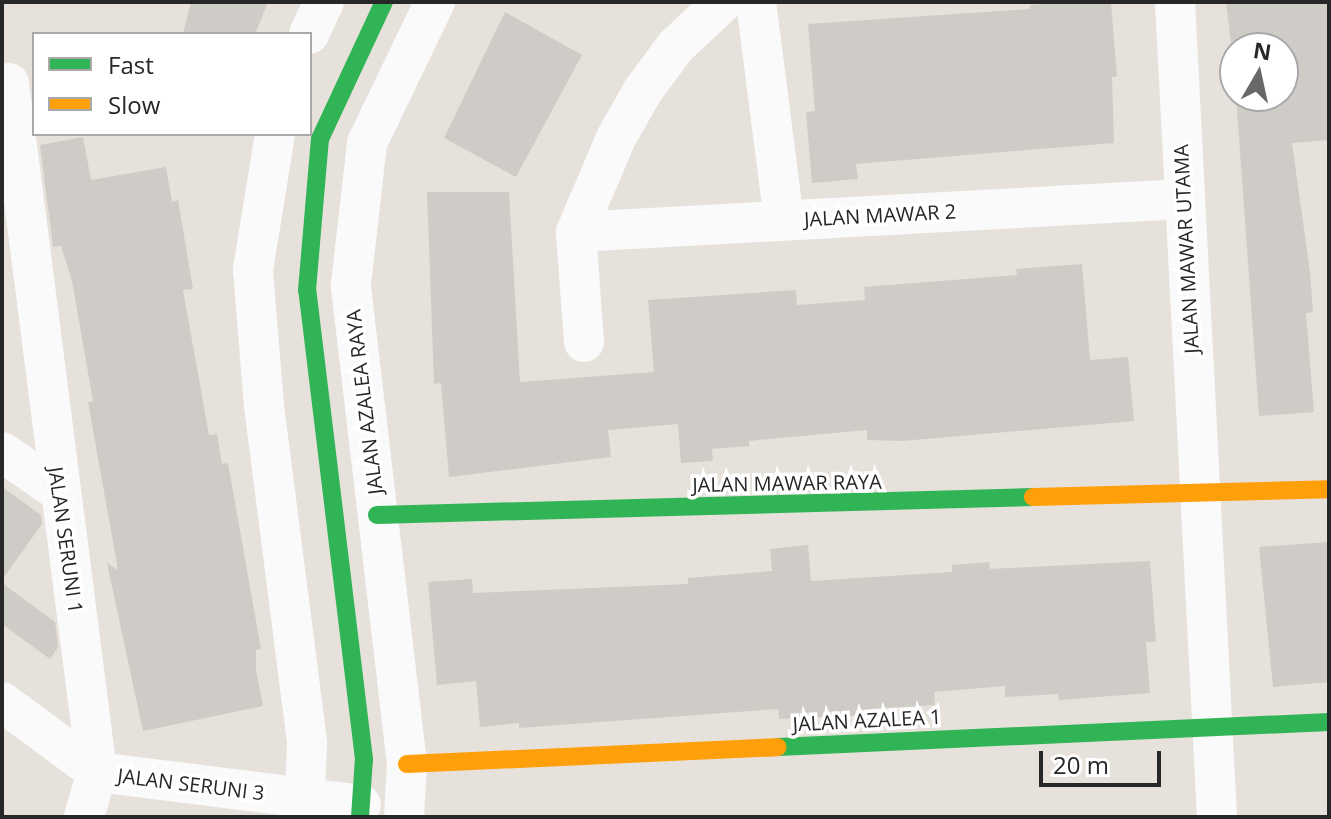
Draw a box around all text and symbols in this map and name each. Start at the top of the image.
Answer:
legend [32,32,312,136]
north arrow [1219,32,1299,112]
text: N [1251,34,1274,66]
text: Fast [108,48,154,81]
text: Slow [108,88,160,121]
street label: JALAN MAWAR UTAMA [1169,144,1203,354]
street label: JALAN MAWAR 2 [803,199,957,231]
street label: JALAN AZALEA RAYA [341,308,387,496]
street label: JALAN SERUNI 1 [44,465,88,615]
street label: JALAN MAWAR RAYA [692,469,882,497]
street label: JALAN AZALEA 1 [792,704,942,736]
scale bar [1043,735,1165,785]
text: 20 m [1053,748,1109,781]
street label: JALAN SERUNI 3 [116,763,266,805]

